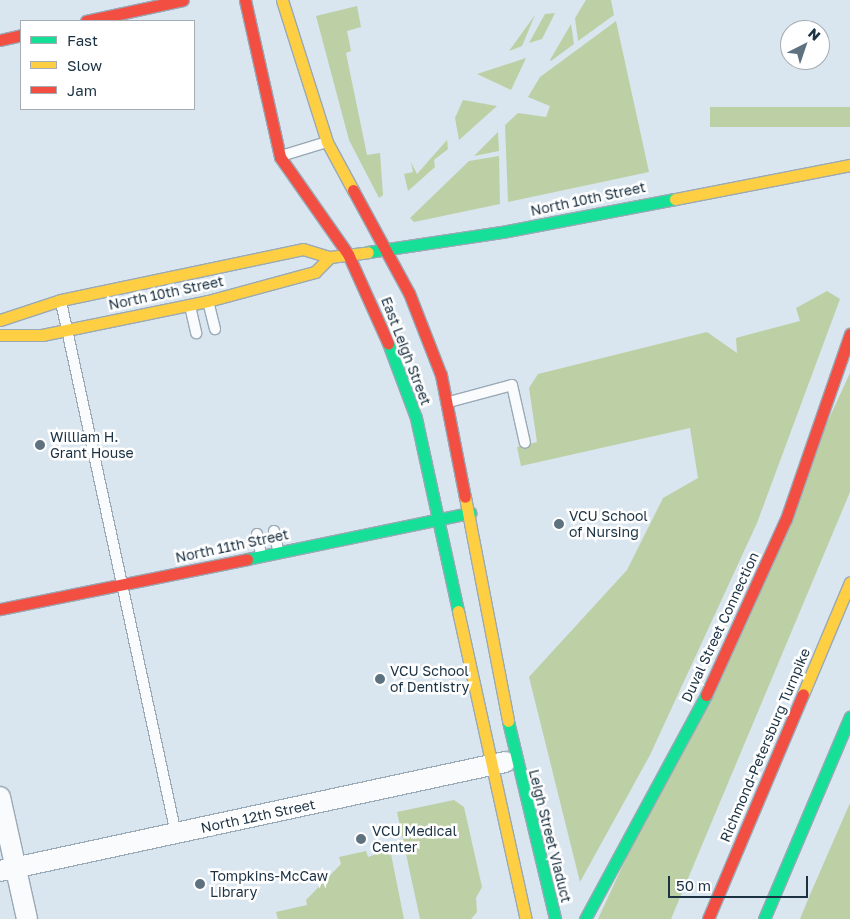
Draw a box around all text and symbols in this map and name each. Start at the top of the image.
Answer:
legend [20,20,195,110]
north arrow [780,20,830,70]
text: N [805,24,824,44]
text: Fast [67,31,98,49]
text: Slow [67,56,102,74]
text: Jam [67,81,97,99]
street label: North 10th Street [529,179,647,219]
street label: North 10th Street [107,273,225,313]
street label: East Leigh Street [378,294,434,408]
place label: William H. Grant House [50,429,134,462]
marker: William H. Grant House [34,439,46,451]
place label: VCU School of Nursing [569,508,648,540]
marker: VCU School of Nursing [553,518,565,530]
street label: North 11th Street [174,526,290,566]
street label: Duval Street Connection [678,549,762,705]
street label: Richmond-Petersburg Turnpike [716,645,814,845]
place label: VCU School of Dentistry [390,663,469,696]
marker: VCU School of Dentistry [374,673,386,685]
street label: Leigh Street Viaduct [525,768,575,904]
street label: North 12th Street [199,796,317,836]
place label: VCU Medical Center [372,823,457,856]
marker: VCU Medical Center [354,832,368,846]
scale bar [670,866,810,898]
place label: Tompkins-McCaw Library [210,868,328,900]
text: 50 m [676,876,711,894]
marker: Tompkins-McCaw Library [194,878,206,890]

